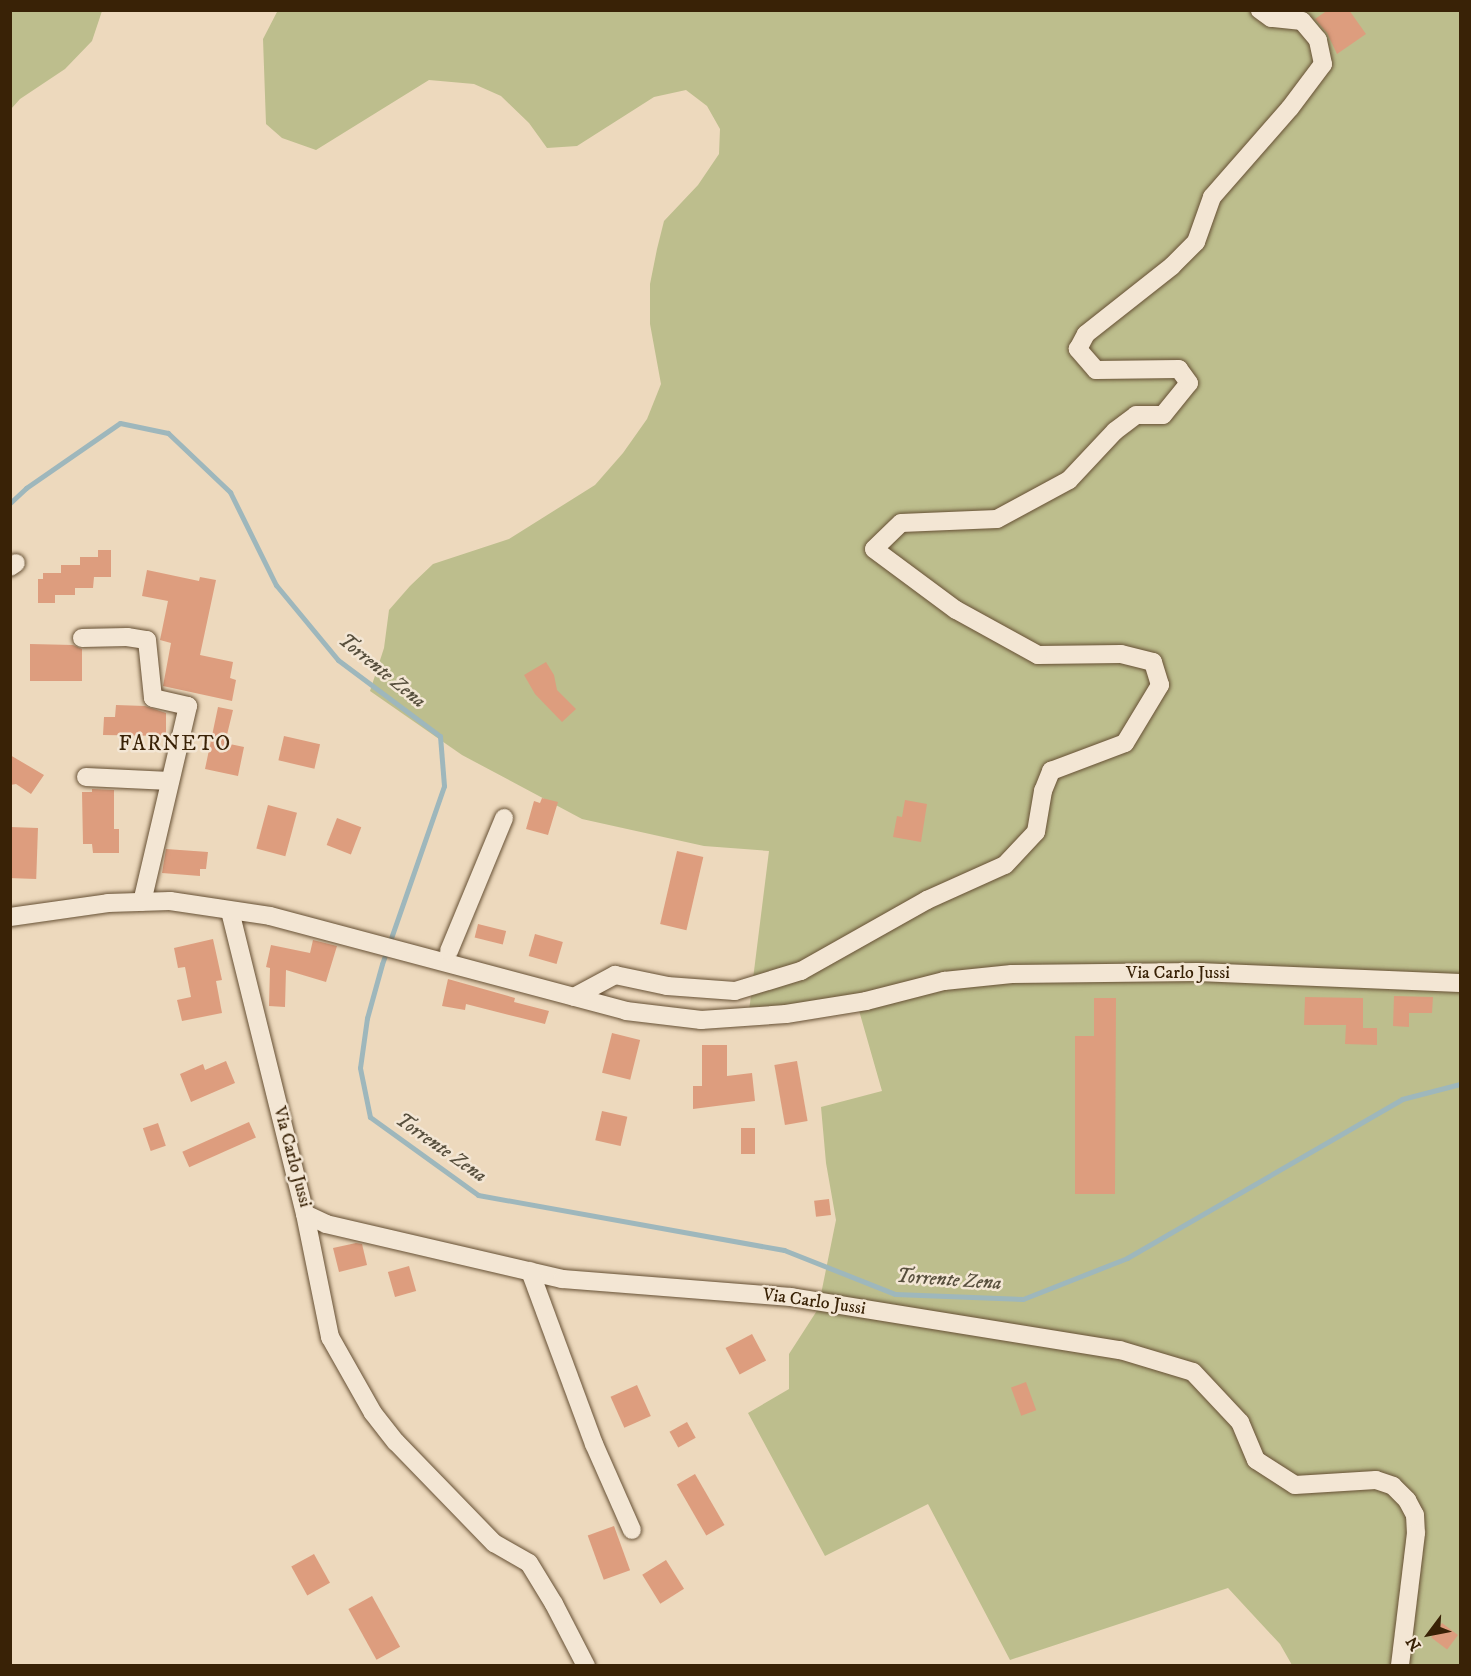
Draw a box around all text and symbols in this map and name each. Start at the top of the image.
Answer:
water label: Torrente Zena [333,628,431,714]
district label: FARNETO [118,731,232,757]
street label: Via Carlo Jussi [1126,962,1230,984]
street label: Via Carlo Jussi [268,1104,316,1210]
water label: Torrente Zena [391,1108,491,1188]
water label: Torrente Zena [896,1264,1002,1296]
street label: Via Carlo Jussi [761,1284,867,1320]
north arrow [1399,1604,1459,1664]
text: N [1402,1633,1426,1654]

